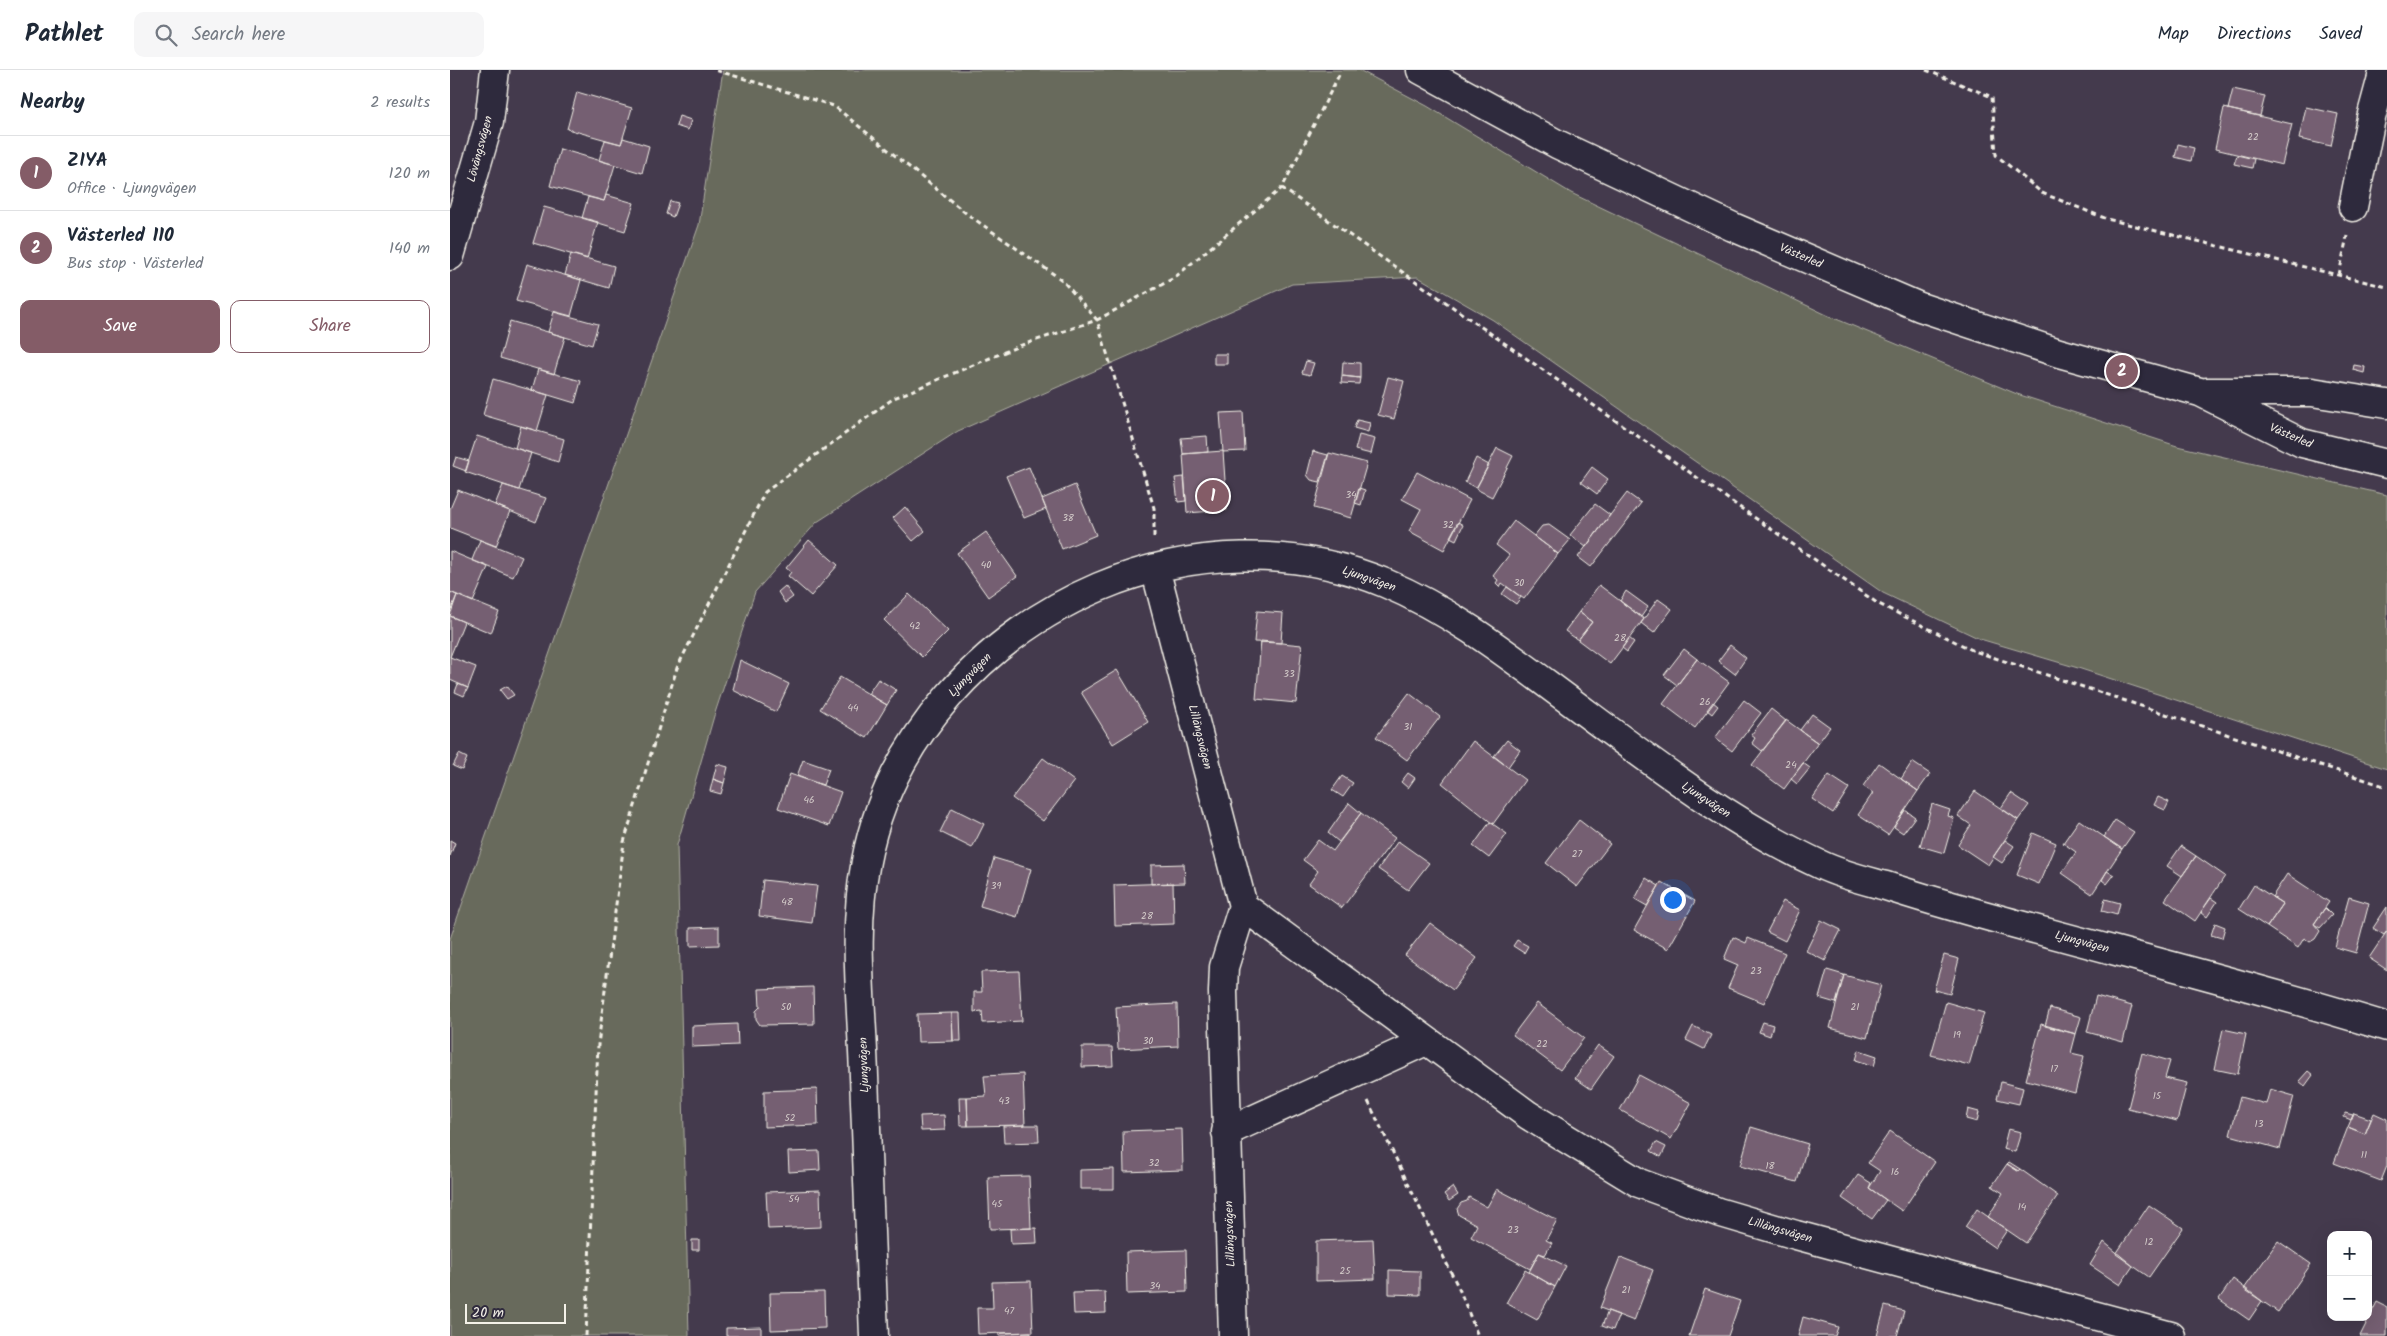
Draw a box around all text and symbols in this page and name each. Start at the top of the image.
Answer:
search box [134,12,484,57]
text: Pathlet [25,15,104,54]
text: Search here [192,20,285,50]
text: Map [2157,20,2189,49]
text: Directions [2217,20,2291,49]
text: Saved [2319,20,2362,49]
icon: search [152,21,180,49]
text: Nearby [20,86,85,119]
text: 2 results [370,90,430,115]
street label: Lövängsvägen [462,114,498,184]
house number: 22 [2247,129,2259,145]
text: ZIYA [67,146,108,176]
text: 1 [34,161,38,186]
text: 120 m [389,161,430,186]
text: Office · Ljungvägen [67,176,196,201]
text: Västerled 110 [67,221,174,251]
text: 2 [31,236,41,261]
text: 140 m [389,236,430,261]
street label: Västerled [1776,238,1827,274]
text: Bus stop · Västerled [67,251,203,276]
button: Save [20,300,220,353]
button: Share [230,300,430,353]
pin: 2 [2106,352,2138,390]
street label: Västerled [2266,418,2317,454]
pin: 1 [1197,477,1229,515]
house number: 34 [1345,487,1357,503]
house number: 38 [1062,510,1075,526]
house number: 32 [1442,517,1454,533]
house number: 40 [981,557,991,573]
street label: Ljungvägen [1340,561,1398,597]
house number: 30 [1514,575,1524,591]
house number: 42 [909,618,921,634]
house number: 28 [1614,630,1627,646]
street label: Ljungvägen [944,648,996,702]
house number: 33 [1283,666,1295,682]
house number: 26 [1699,694,1711,710]
house number: 44 [847,700,859,716]
street label: Lillängsvägen [1183,702,1217,772]
house number: 31 [1404,719,1412,735]
house number: 24 [1785,757,1797,773]
street label: Ljungvägen [1677,777,1735,823]
house number: 46 [803,792,815,808]
house number: 27 [1572,846,1583,862]
house number: 39 [991,878,1001,894]
your location [1660,887,1686,913]
house number: 48 [781,894,794,910]
house number: 28 [1141,908,1154,924]
street label: Ljungvägen [2053,926,2111,958]
house number: 23 [1750,963,1762,979]
house number: 50 [781,999,791,1015]
house number: 21 [1851,999,1859,1015]
house number: 19 [1953,1027,1961,1043]
house number: 30 [1143,1033,1153,1049]
house number: 22 [1536,1036,1548,1052]
street label: Ljungvägen [854,1037,874,1093]
house number: 17 [2050,1061,2058,1077]
house number: 15 [2153,1088,2162,1104]
house number: 43 [998,1093,1010,1109]
house number: 52 [784,1110,796,1126]
house number: 13 [2255,1116,2264,1132]
house number: 11 [2361,1147,2367,1163]
house number: 32 [1148,1155,1160,1171]
house number: 18 [1765,1158,1776,1174]
house number: 16 [1891,1164,1899,1180]
house number: 54 [789,1191,800,1207]
house number: 45 [992,1196,1003,1212]
house number: 14 [2018,1199,2027,1215]
street label: Lillängsvägen [1219,1200,1241,1268]
street label: Lillängsvägen [1745,1212,1815,1248]
house number: 23 [1507,1222,1519,1238]
map controls [2327,1231,2372,1321]
button: + [2327,1231,2372,1276]
house number: 12 [2145,1234,2154,1250]
house number: 25 [1339,1263,1351,1279]
button: − [2327,1276,2372,1321]
house number: 34 [1149,1278,1161,1294]
house number: 21 [1622,1282,1630,1298]
scale bar [465,1301,566,1324]
text: 20 m [472,1302,504,1324]
house number: 47 [1004,1303,1014,1319]

